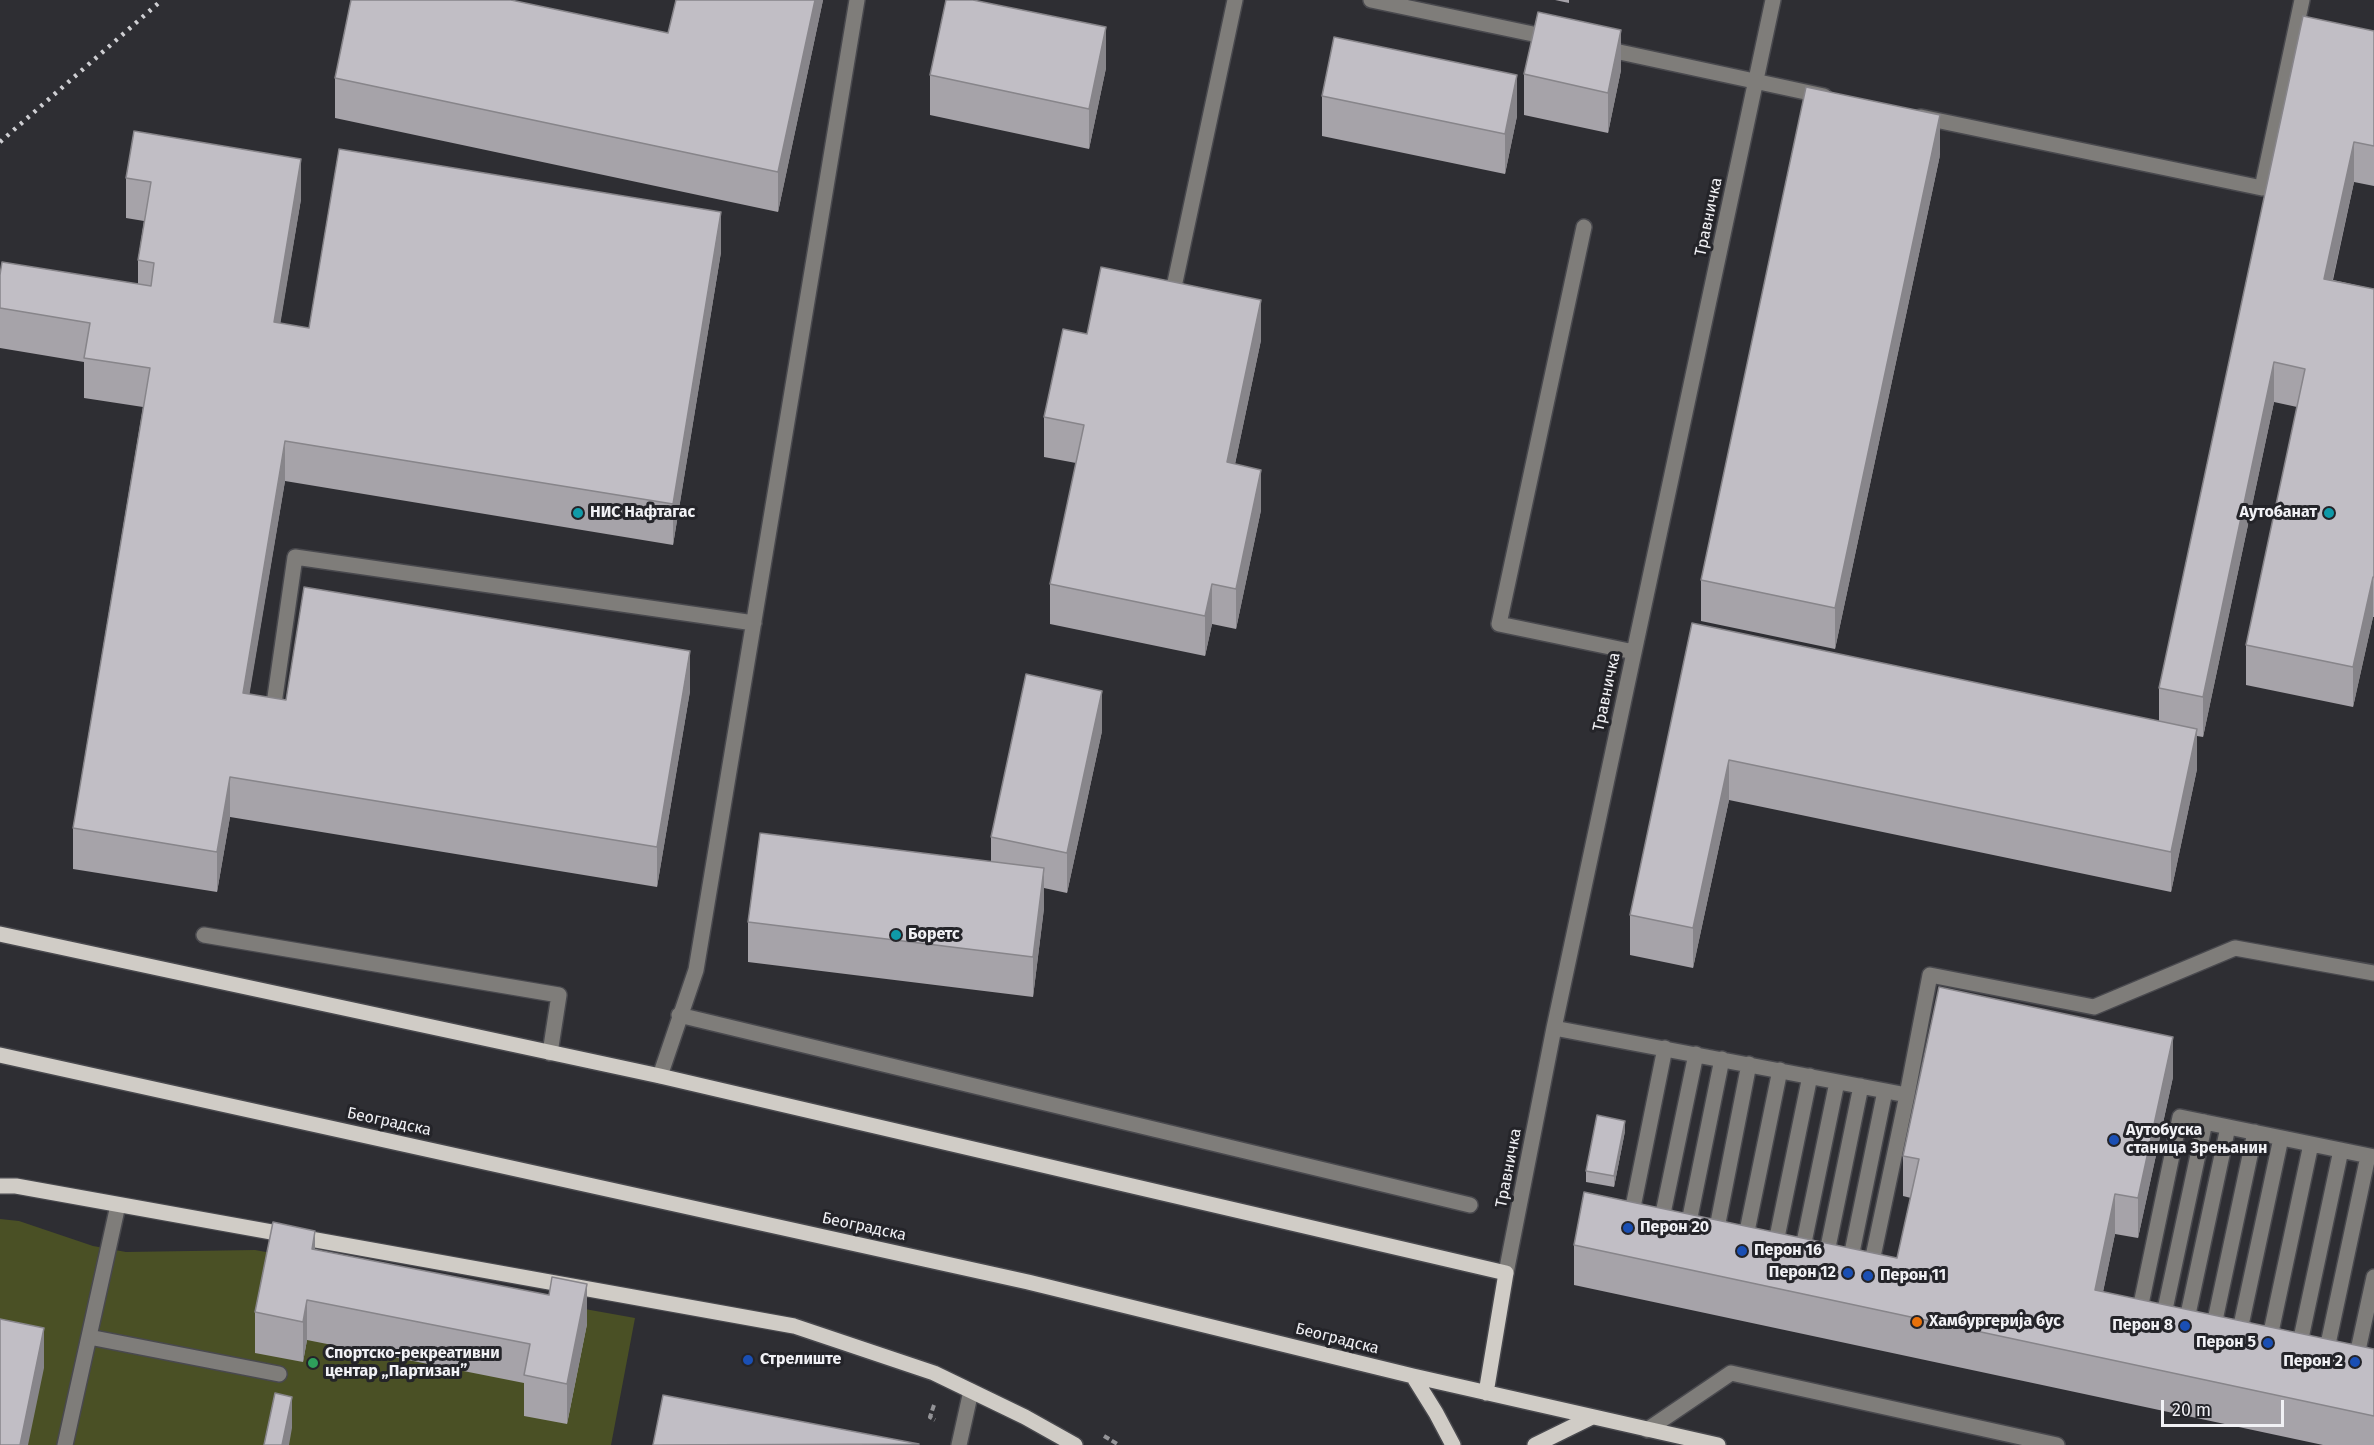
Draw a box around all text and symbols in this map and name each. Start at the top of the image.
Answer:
street label: Травничка [1691,176,1727,258]
place label: НИС Нафтагас [590,503,695,523]
place label: Аутобанат [2240,503,2317,523]
marker: НИС Нафтагас [571,506,585,520]
marker: Аутобанат [2322,506,2336,520]
street label: Травничка [1589,651,1625,733]
place label: Боретс [908,925,960,945]
marker: Боретс [889,928,903,942]
street label: Београдска [345,1104,433,1140]
place label: Аутобуска станица Зрењанин [2126,1121,2267,1159]
street label: Травничка [1492,1127,1526,1209]
marker: Аутобуска станица Зрењанин [2107,1133,2121,1147]
street label: Београдска [820,1209,908,1245]
place label: Перон 20 [1640,1218,1709,1238]
marker: Перон 20 [1621,1221,1635,1235]
place label: Перон 16 [1754,1241,1822,1261]
marker: Перон 16 [1735,1244,1749,1258]
place label: Перон 12 [1769,1263,1836,1283]
marker: Перон 12 [1841,1266,1855,1280]
place label: Перон 11 [1880,1266,1946,1286]
marker: Перон 11 [1861,1269,1875,1283]
place label: Хамбургерија бус [1929,1312,2061,1332]
marker: Хамбургерија бус [1910,1315,1924,1329]
place label: Перон 8 [2112,1316,2173,1336]
street label: Београдска [1293,1319,1381,1359]
marker: Перон 8 [2178,1319,2192,1333]
place label: Перон 5 [2196,1333,2256,1353]
marker: Перон 5 [2261,1336,2275,1350]
place label: Спортско-рекреативни центар „Партизан” [325,1344,500,1382]
place label: Стрелиште [760,1350,841,1370]
place label: Перон 2 [2283,1352,2343,1372]
marker: Стрелиште [741,1353,755,1367]
marker: Перон 2 [2348,1355,2362,1369]
marker: Спортско-рекреативни центар „Партизан” [306,1356,320,1370]
scale bar [2164,1388,2287,1426]
text: 20 m [2172,1399,2211,1421]

